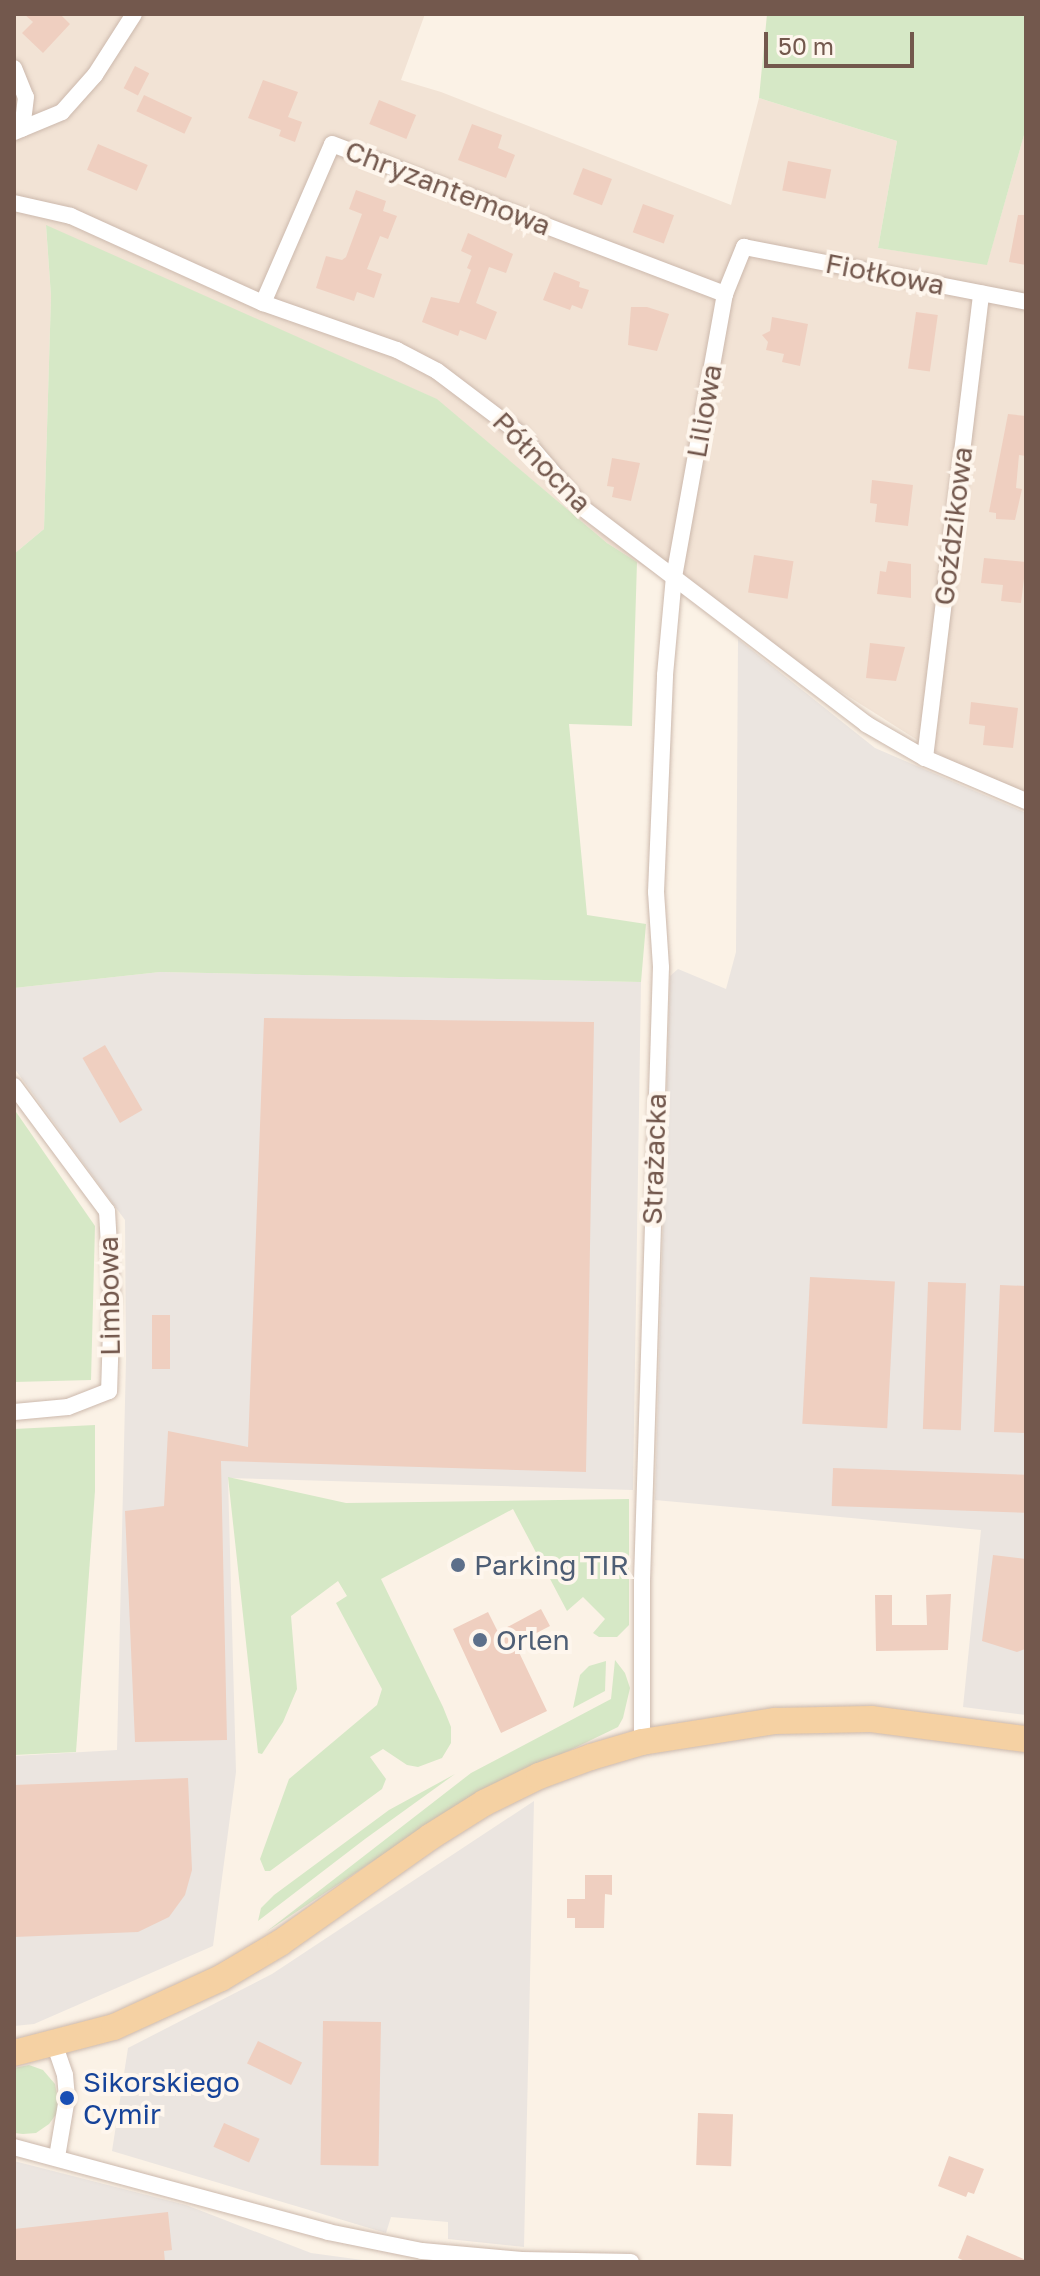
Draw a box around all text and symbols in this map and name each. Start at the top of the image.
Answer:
scale bar [768,16,918,66]
text: 50 m [778,31,834,60]
street label: Chryzantemowa [340,133,556,243]
street label: Fiołkowa [823,246,947,302]
street label: Liliowa [679,362,729,460]
street label: Północna [486,405,598,519]
street label: Goździkowa [927,445,979,607]
street label: Strażacka [635,1093,673,1225]
street label: Limbowa [91,1236,127,1356]
place label: Parking TIR [474,1548,629,1582]
marker: Parking TIR [449,1556,467,1574]
place label: Orlen [496,1623,570,1657]
marker: Orlen [471,1631,489,1649]
place label: Sikorskiego Cymir [83,2065,240,2131]
marker: Sikorskiego Cymir [58,2089,76,2107]

